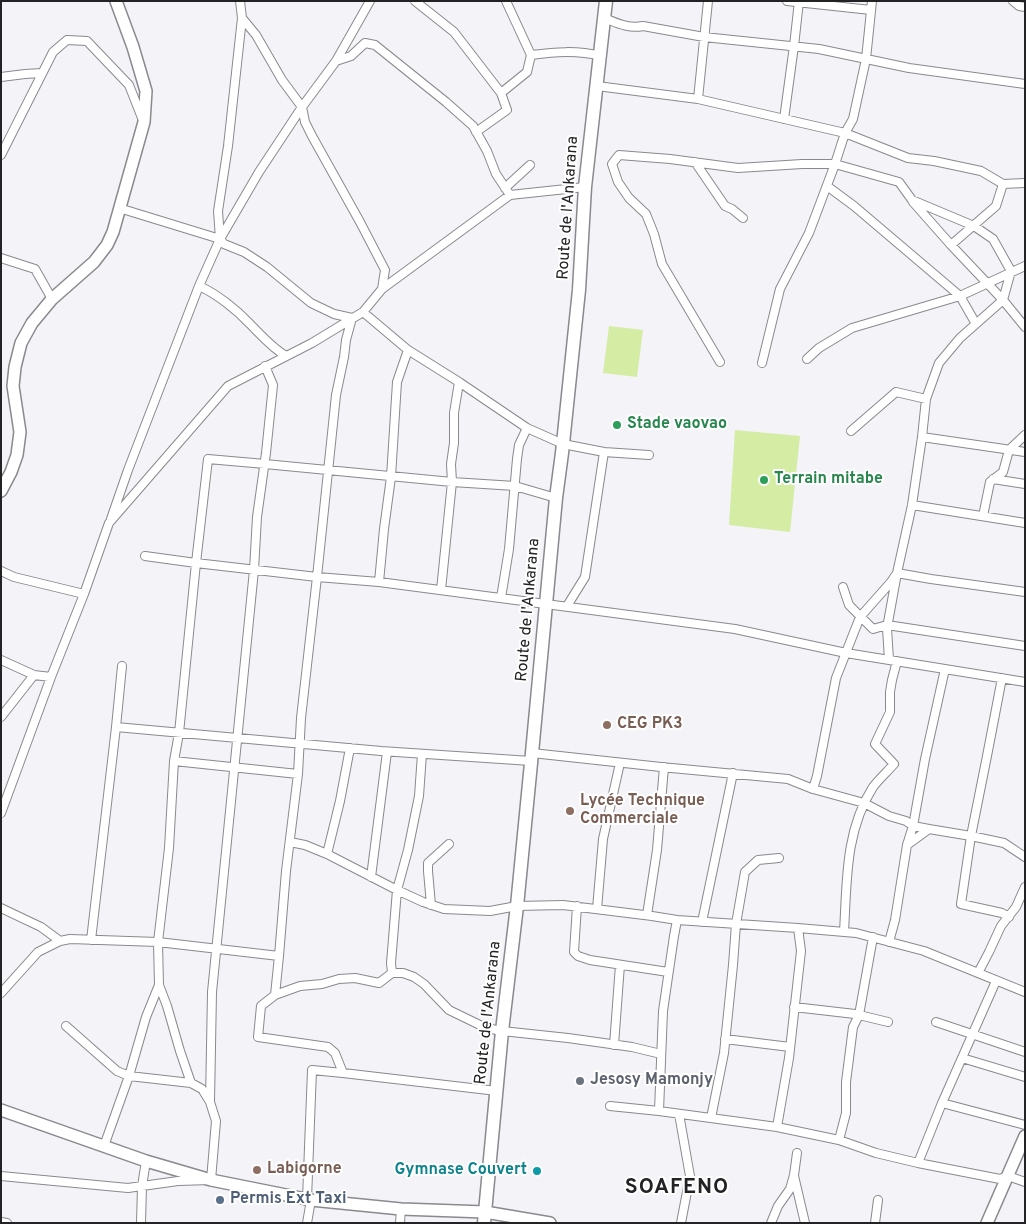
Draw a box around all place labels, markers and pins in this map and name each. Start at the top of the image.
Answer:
place label: Stade vaovao [627,415,727,435]
marker: Stade vaovao [611,419,623,431]
place label: Terrain mitabe [774,470,883,490]
marker: Terrain mitabe [758,474,770,486]
place label: CEG PK3 [617,715,683,735]
marker: CEG PK3 [601,719,613,731]
place label: Lycée Technique Commerciale [580,792,705,830]
marker: Lycée Technique Commerciale [564,805,576,817]
place label: Jesosy Mamonjy [590,1071,713,1091]
marker: Jesosy Mamonjy [574,1075,586,1087]
place label: Labigorne [267,1160,342,1180]
place label: Gymnase Couvert [395,1161,527,1181]
marker: Labigorne [251,1164,263,1176]
marker: Gymnase Couvert [531,1165,543,1177]
place label: Permis Ext Taxi [230,1190,347,1210]
marker: Permis Ext Taxi [214,1194,226,1206]

